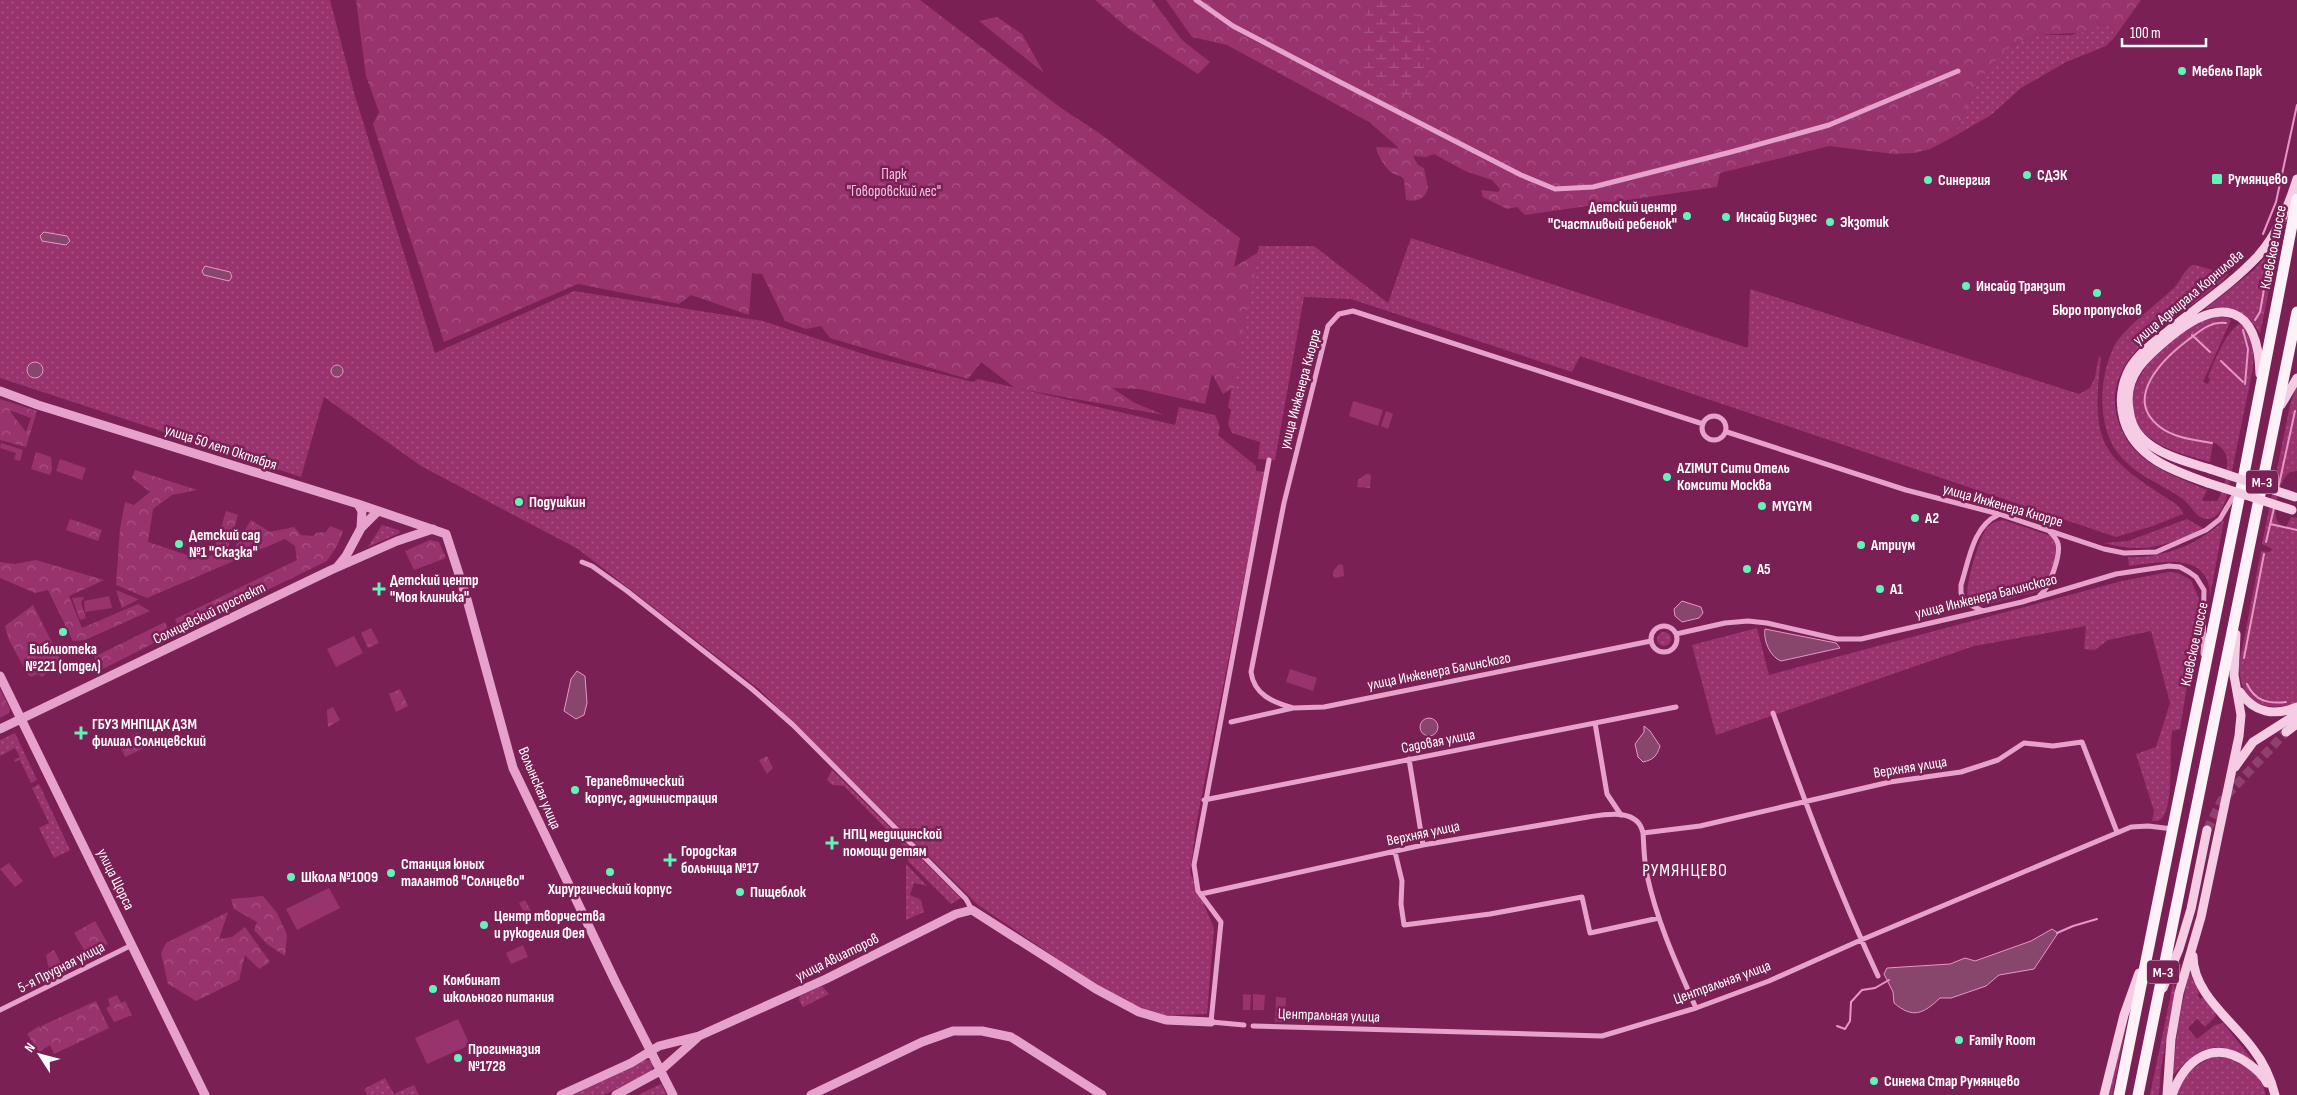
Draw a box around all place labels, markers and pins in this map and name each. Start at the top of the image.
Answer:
place label: Мебель Парк [2192,62,2263,81]
marker: Мебель Парк [2176,65,2188,77]
place label: СДЭК [2037,166,2068,185]
marker: СДЭК [2021,169,2033,181]
place label: Румянцево [2228,170,2288,189]
place label: Синергия [1938,171,1990,190]
marker: Румянцево [2210,172,2224,186]
marker: Синергия [1922,174,1934,186]
place label: Детский центр "Счастливый ребенок" [1548,198,1677,234]
place label: Инсайд Бизнес [1736,208,1817,227]
marker: Детский центр "Счастливый ребенок" [1681,210,1693,222]
marker: Инсайд Бизнес [1720,211,1732,223]
place label: Экзотик [1840,213,1890,232]
marker: Экзотик [1824,216,1836,228]
place label: Инсайд Транзит [1976,277,2065,296]
marker: Инсайд Транзит [1960,280,1972,292]
marker: Бюро пропусков [2091,287,2103,299]
place label: Бюро пропусков [2052,301,2142,320]
place label: AZIMUT Сити Отель Комсити Москва [1676,459,1790,495]
marker: AZIMUT Сити Отель Комсити Москва [1661,471,1673,483]
place label: Подушкин [529,493,585,512]
marker: Подушкин [513,496,525,508]
place label: MYGYM [1772,497,1812,516]
marker: MYGYM [1756,500,1768,512]
place label: А2 [1924,509,1939,528]
marker: А2 [1909,512,1921,524]
place label: Детский сад №1 "Сказка" [189,526,260,562]
place label: Атриум [1870,536,1916,555]
marker: Детский сад №1 "Сказка" [173,538,185,550]
marker: Атриум [1855,539,1867,551]
place label: А5 [1756,560,1771,579]
marker: А5 [1741,563,1753,575]
place label: Детский центр "Моя клиника" [390,571,479,607]
place label: А1 [1889,580,1903,599]
marker: Детский центр "Моя клиника" [372,582,386,596]
marker: А1 [1874,583,1886,595]
marker: Библиотека №221 (отдел) [57,626,69,638]
place label: Библиотека №221 (отдел) [25,640,101,676]
place label: ГБУЗ МНПЦДК ДЗМ филиал Солнцевский [92,715,206,751]
marker: ГБУЗ МНПЦДК ДЗМ филиал Солнцевский [74,726,88,740]
place label: Терапевтический корпус, администрация [585,772,718,808]
marker: Терапевтический корпус, администрация [569,784,581,796]
place label: НПЦ медицинской помощи детям [843,825,942,861]
marker: НПЦ медицинской помощи детям [825,836,839,850]
place label: Городская больница №17 [681,842,759,878]
marker: Городская больница №17 [663,853,677,867]
place label: Станция юных талантов "Солнцево" [401,855,524,891]
marker: Хирургический корпус [604,866,616,878]
marker: Станция юных талантов "Солнцево" [385,867,397,879]
place label: Школа №1009 [301,868,378,887]
marker: Школа №1009 [285,871,297,883]
place label: Хирургический корпус [547,880,672,899]
place label: Пищеблок [750,883,807,902]
marker: Пищеблок [734,886,746,898]
place label: Центр творчества и рукоделия Фея [494,907,605,943]
marker: Центр творчества и рукоделия Фея [478,919,490,931]
place label: Комбинат школьного питания [443,971,554,1007]
marker: Комбинат школьного питания [427,983,439,995]
place label: Family Room [1969,1031,2036,1050]
marker: Family Room [1953,1034,1965,1046]
place label: Прогимназия №1728 [468,1040,541,1076]
marker: Прогимназия №1728 [452,1052,464,1064]
place label: Синема Стар Румянцево [1884,1072,2020,1091]
marker: Синема Стар Румянцево [1868,1075,1880,1087]

